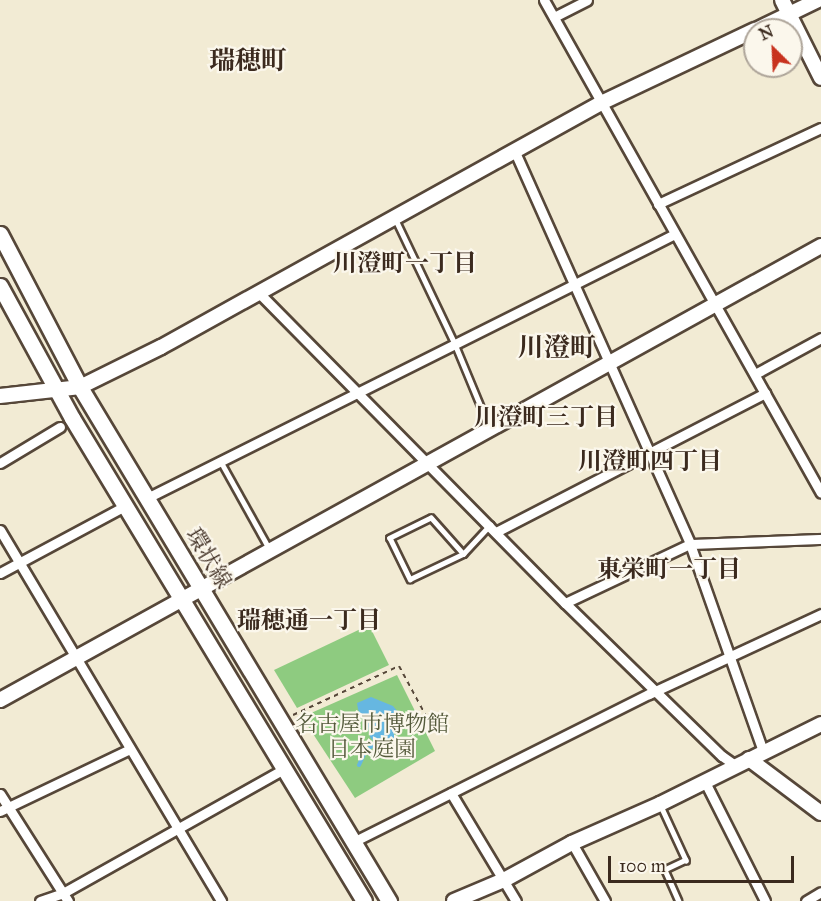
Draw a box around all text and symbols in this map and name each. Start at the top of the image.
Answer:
north arrow [743,18,803,78]
text: N [756,21,776,44]
district label: 瑞穂町 [209,45,287,77]
district label: 川澄町一丁目 [333,250,477,278]
district label: 川澄町 [518,332,596,364]
district label: 川澄町三丁目 [474,404,618,432]
district label: 川澄町四丁目 [578,448,722,476]
street label: 環状線 [181,523,237,593]
district label: 東栄町一丁目 [597,556,741,584]
district label: 瑞穂通一丁目 [237,607,381,635]
park label: 名古屋市博物館 日本庭園 [295,710,449,762]
scale bar [611,844,797,882]
text: 100 m [619,855,666,877]

